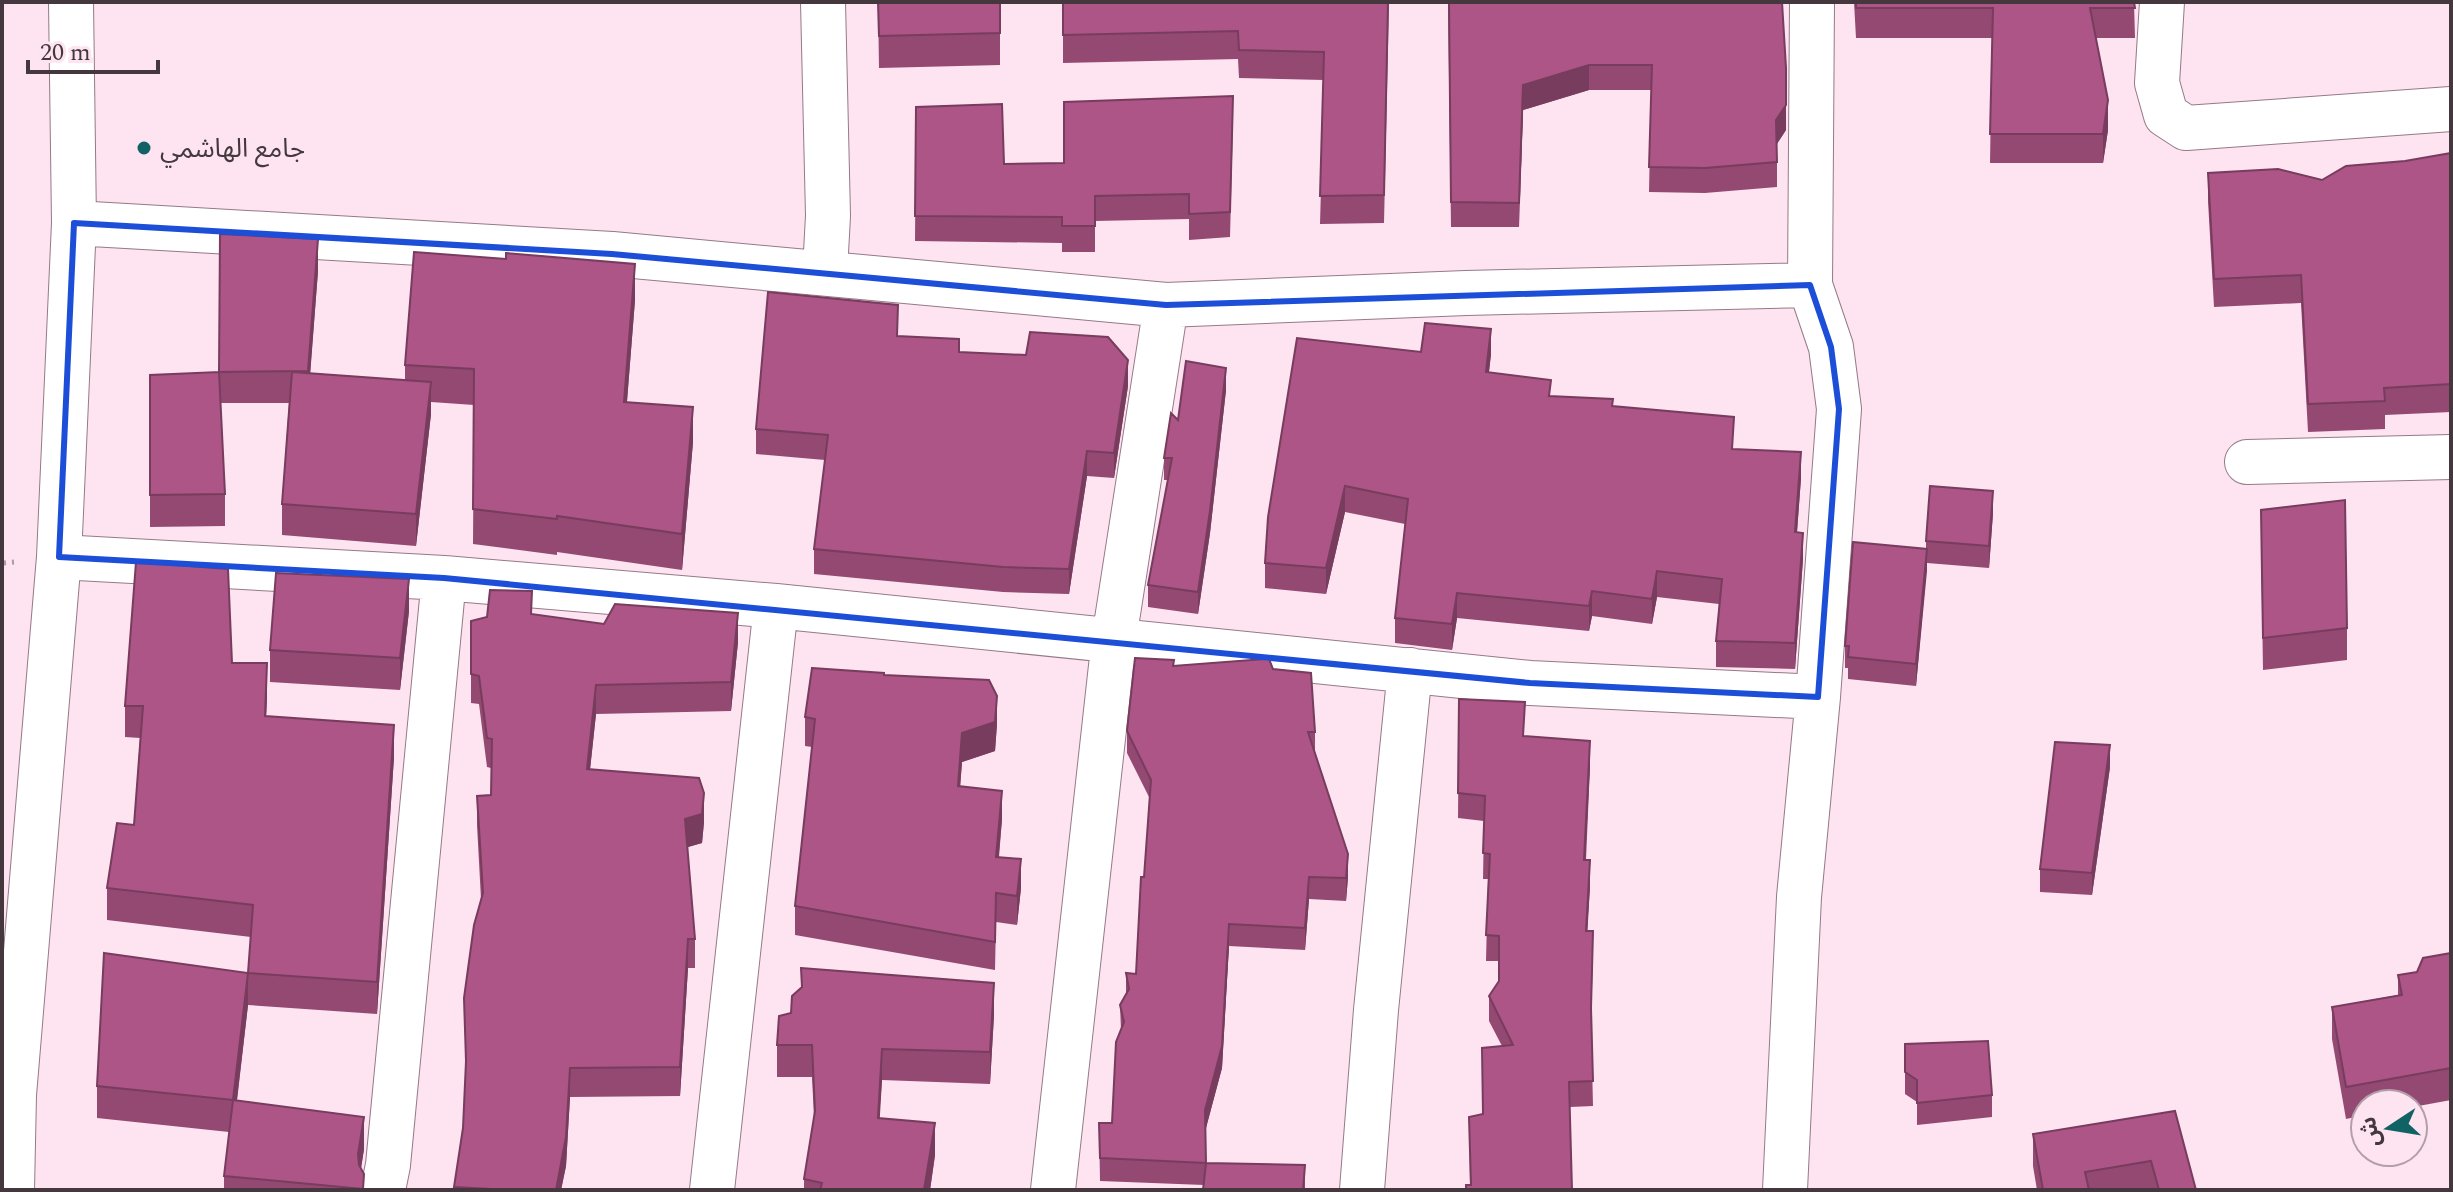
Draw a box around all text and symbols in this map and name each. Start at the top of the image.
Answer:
scale bar [28,24,158,74]
text: 20 m [40,35,91,71]
place label: جامع الهاشمي [160,129,305,169]
marker: جامع الهاشمي [135,139,153,157]
north arrow [2349,1088,2429,1168]
text: ش [2352,1114,2390,1150]

